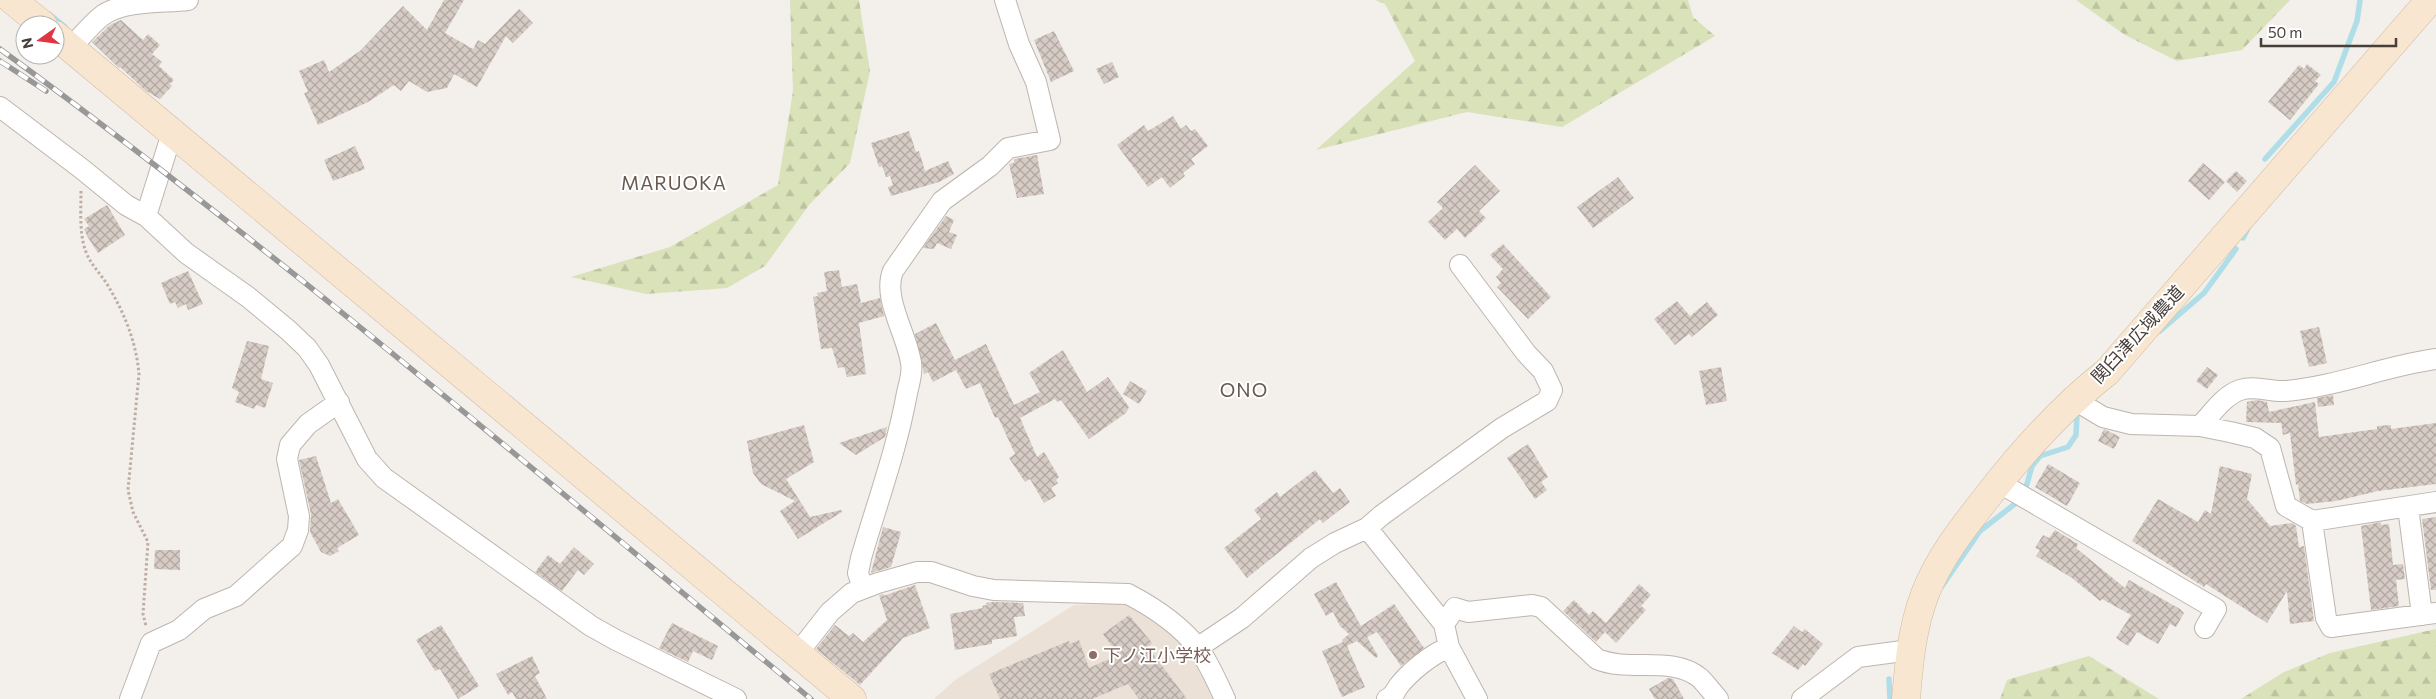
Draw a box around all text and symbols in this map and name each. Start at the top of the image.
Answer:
north arrow [15,15,65,65]
scale bar [2261,15,2396,47]
text: 50 m [2268,23,2302,41]
text: N [17,36,36,50]
district label: MARUOKA [621,171,727,194]
street label: 関臼津広域農道 [2086,280,2188,388]
district label: ONO [1220,378,1268,401]
place label: 下ノ江小学校 [1103,644,1211,666]
marker: 下ノ江小学校 [1087,649,1099,661]

